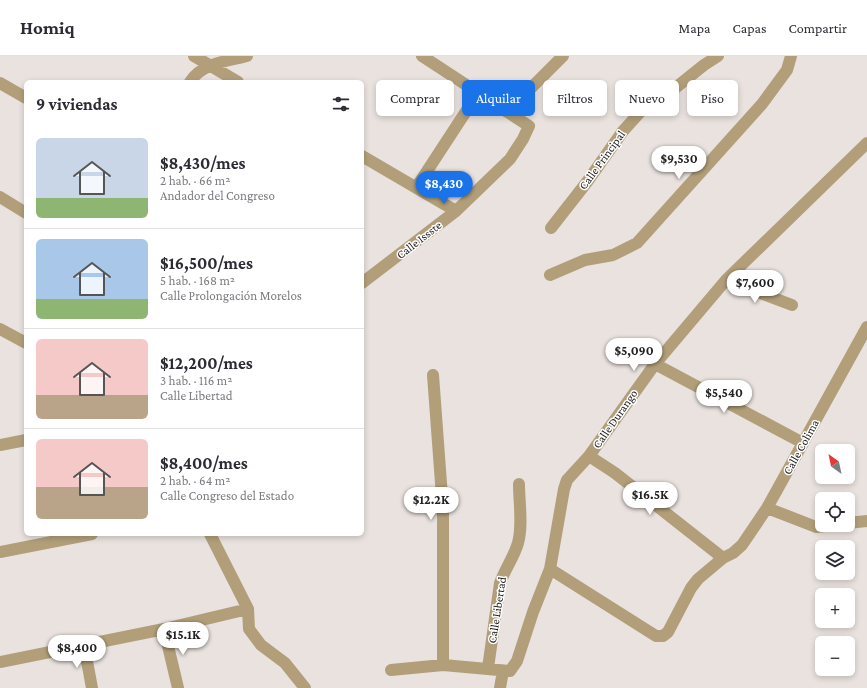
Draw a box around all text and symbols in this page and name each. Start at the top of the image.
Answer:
text: Homiq [20,17,75,38]
text: Mapa [679,20,711,36]
text: Capas [733,20,767,36]
text: Compartir [789,20,847,36]
chip: Comprar [376,80,454,116]
chip: Alquilar [462,80,535,116]
chip: Filtros [543,80,607,116]
chip: Nuevo [615,80,679,116]
chip: Piso [687,80,738,116]
icon: filters [330,93,352,115]
text: 9 viviendas [36,95,117,114]
street label: Calle Principal [576,128,628,192]
pin: $9,530 [646,146,712,180]
text: $9,530 [660,151,698,166]
icon: home [68,154,116,202]
text: $8,430/mes [160,154,246,173]
pin: $8,430 [411,171,477,205]
text: 2 hab. · 66 m² [160,173,230,188]
text: $8,430 [425,176,463,191]
text: Andador del Congreso [160,188,275,203]
street label: Calle Issste [394,218,444,262]
text: $16,500/mes [160,254,253,273]
icon: home [68,255,116,303]
pin: $7,600 [722,270,788,304]
text: 5 hab. · 168 m² [160,273,235,288]
text: $7,600 [736,275,774,290]
text: Calle Prolongación Morelos [160,288,302,303]
pin: $5,090 [601,338,667,372]
text: $5,090 [614,343,654,358]
text: $12,200/mes [160,354,253,373]
icon: home [68,355,116,403]
text: 3 hab. · 116 m² [160,373,232,388]
pin: $5,540 [691,380,757,414]
text: $5,540 [705,385,743,400]
street label: Calle Durango [590,387,640,451]
text: Calle Libertad [160,388,233,403]
street label: Calle Colima [780,417,822,477]
north arrow [815,444,855,484]
map controls [815,444,855,676]
text: $8,400/mes [160,454,248,473]
icon: home [68,455,116,503]
text: 2 hab. · 64 m² [160,473,230,488]
pin: $16.5K [617,482,683,516]
pin: $12.2K [398,487,464,521]
text: $16.5K [632,487,668,502]
text: Calle Congreso del Estado [160,488,294,503]
text: $12.2K [413,492,449,507]
button: locate [815,492,855,532]
button: layers [815,540,855,580]
street label: Calle Libertad [485,575,509,644]
button: + [815,588,855,628]
pin: $15.1K [150,622,216,656]
text: $15.1K [166,627,200,642]
pin: $8,400 [44,635,110,669]
button: − [815,636,855,676]
text: $8,400 [57,640,97,655]

